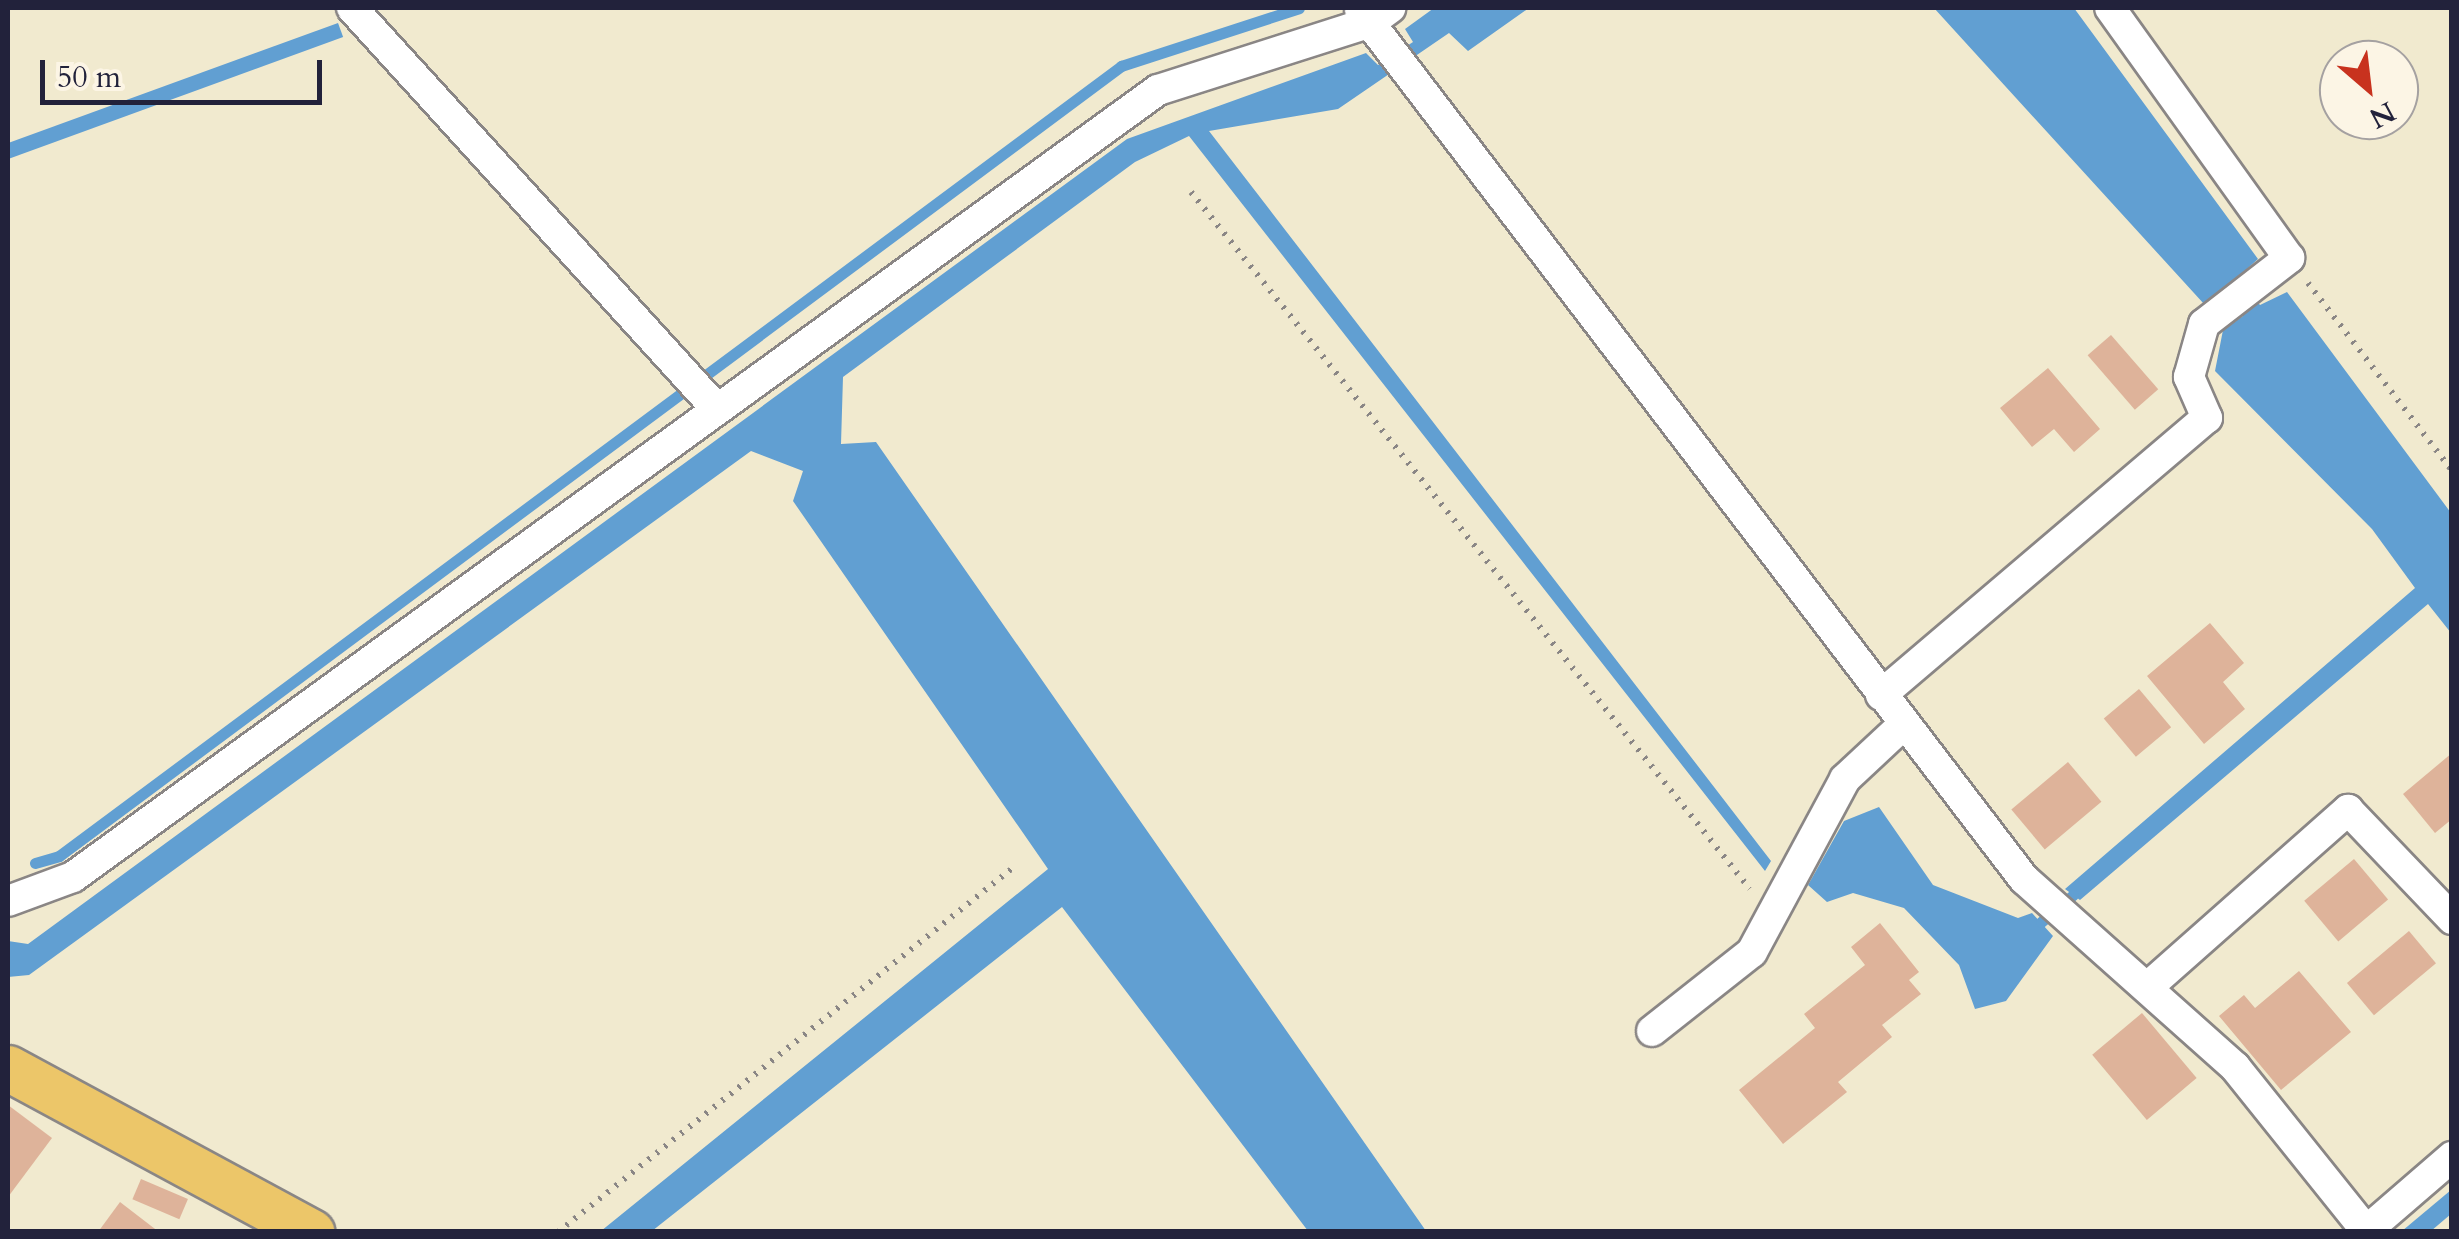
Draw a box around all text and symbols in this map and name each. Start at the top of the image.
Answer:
scale bar [45,40,328,102]
north arrow [2319,40,2419,140]
text: 50 m [57,57,121,98]
text: N [2363,92,2402,137]

